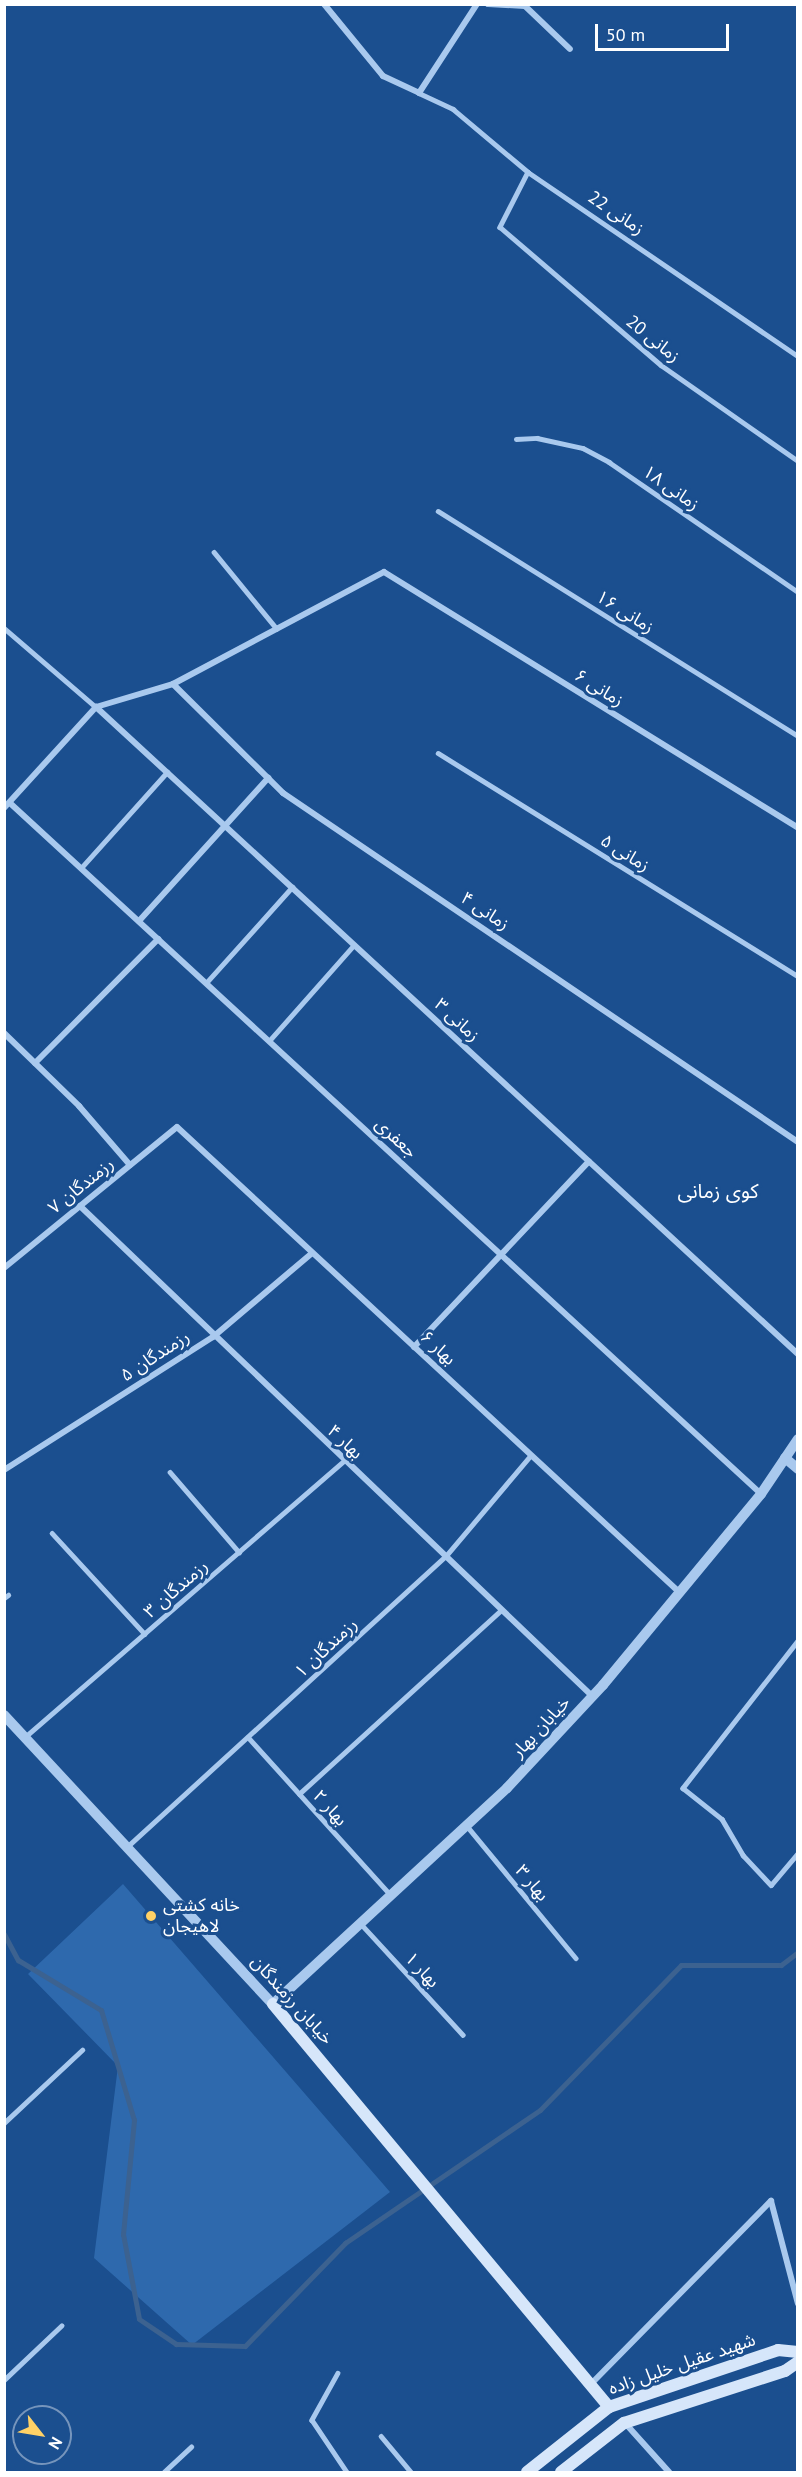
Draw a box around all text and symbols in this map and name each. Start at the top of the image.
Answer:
scale bar [598,12,732,50]
text: 50 m [606,23,645,46]
street label: زمانی 22 [584,186,648,240]
street label: زمانی 20 [622,311,684,367]
street label: زمانی ۱۸ [639,461,703,515]
street label: زمانی ۱۶ [592,586,658,638]
street label: زمانی ۶ [570,665,628,711]
street label: زمانی ۵ [596,830,654,876]
street label: زمانی ۴ [457,887,513,935]
street label: زمانی ۳ [430,994,484,1046]
street label: جعفری [370,1113,422,1163]
street label: رزمندگان ۷ [44,1153,118,1219]
district label: کوی زمانی [677,1179,759,1203]
street label: رزمندگان ۵ [117,1326,193,1386]
street label: بهار ۶ [416,1326,460,1370]
street label: بهار ۴ [323,1420,367,1464]
street label: رزمندگان ۳ [140,1555,212,1623]
street label: رزمندگان ۱ [290,1614,362,1682]
street label: خیابان بهار [507,1692,575,1762]
street label: بهار ۲ [308,1786,352,1830]
street label: بهار ۳ [511,1860,553,1906]
place label: خانه کشتی لاهیجان [163,1895,240,1938]
marker: خانه کشتی لاهیجان [144,1909,158,1923]
street label: بهار ۱ [400,1948,444,1992]
street label: خیابان رزمندگان [246,1951,338,2049]
street label: شهید عقیل خلیل زاده [606,2329,758,2399]
north arrow [12,2405,72,2465]
text: N [44,2434,67,2453]

